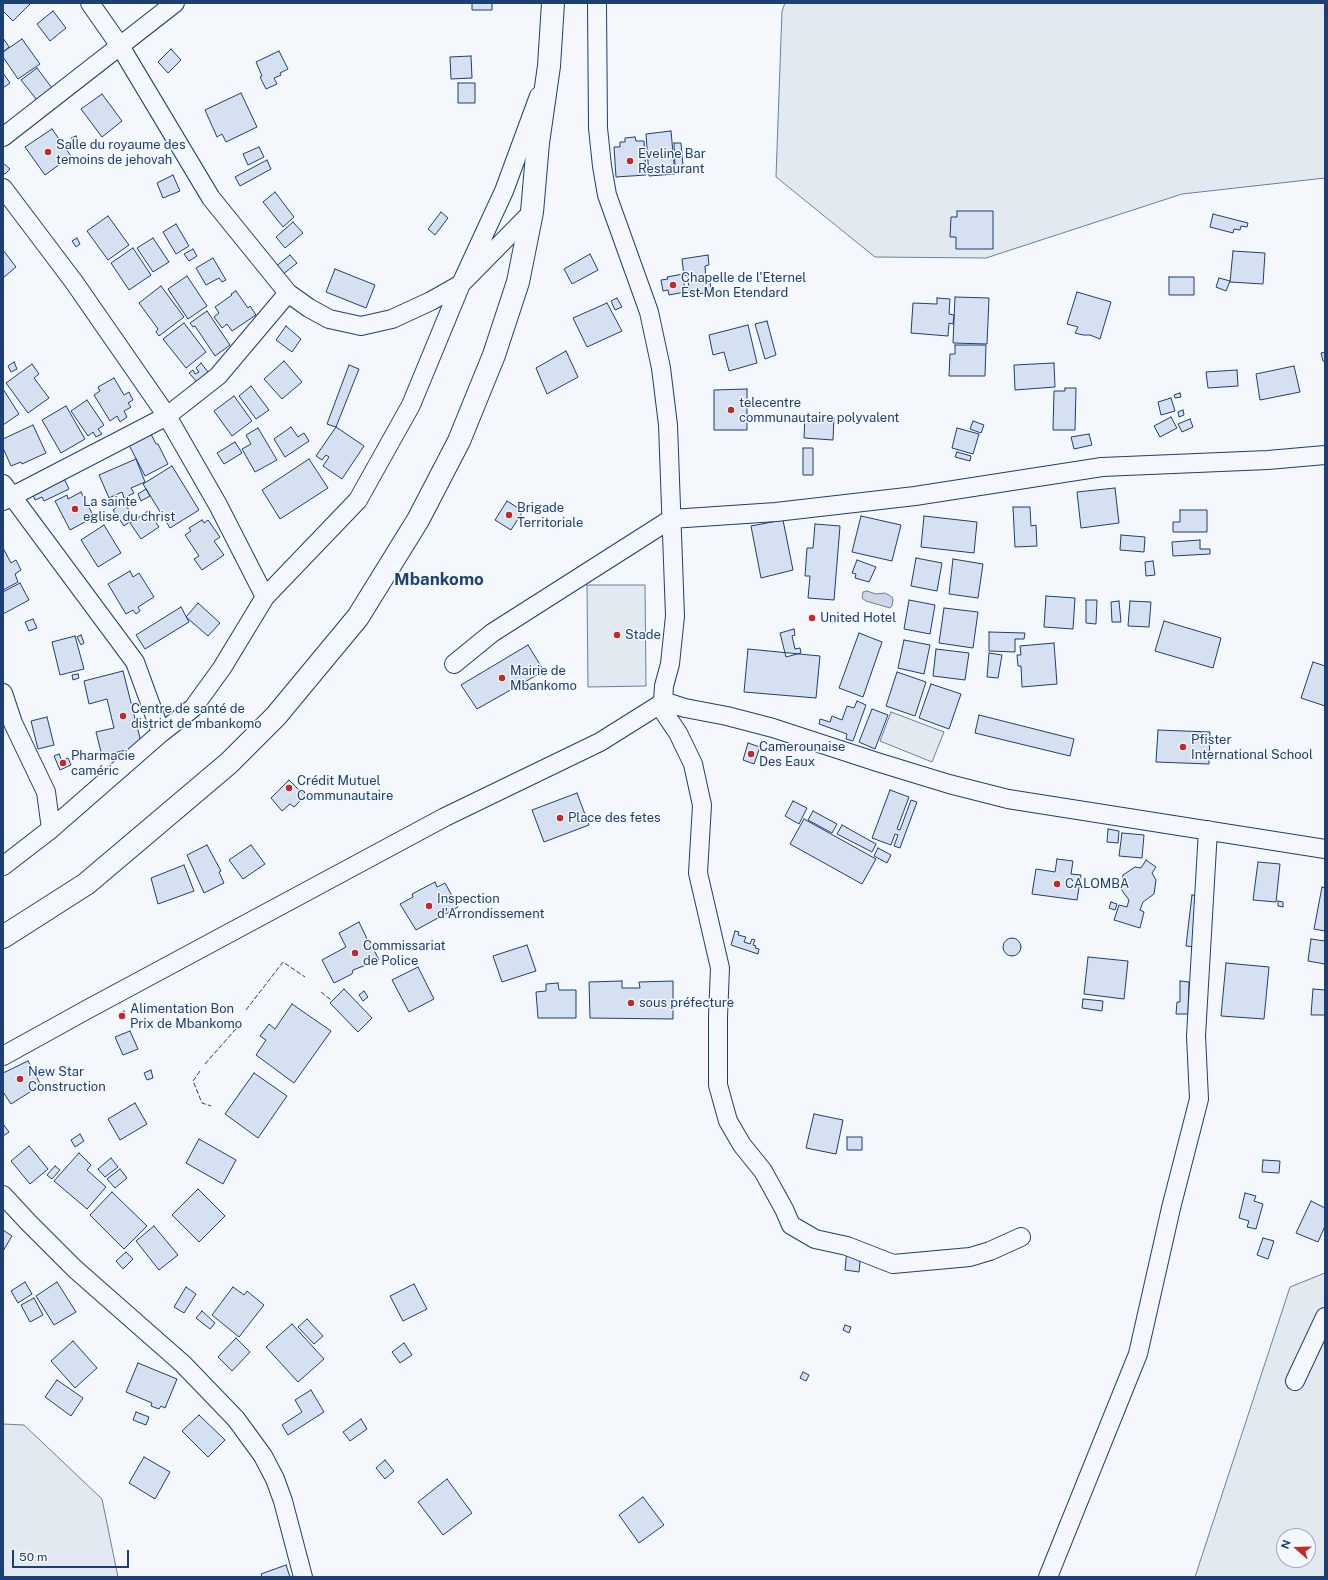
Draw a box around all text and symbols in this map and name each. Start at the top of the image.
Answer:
place label: Salle du royaume des temoins de jehovah [56,137,185,168]
place label: Eveline Bar Restaurant [638,146,706,177]
marker: Salle du royaume des temoins de jehovah [43,147,53,157]
marker: Eveline Bar Restaurant [625,156,635,166]
place label: Chapelle de l'Eternel Est Mon Etendard [681,270,806,301]
marker: Chapelle de l'Eternel Est Mon Etendard [668,280,678,290]
place label: telecentre communautaire polyvalent [739,395,899,426]
marker: telecentre communautaire polyvalent [726,405,736,415]
place label: La sainte eglise du christ [83,494,175,525]
place label: Brigade Territoriale [517,500,583,531]
marker: La sainte eglise du christ [70,504,80,514]
marker: Brigade Territoriale [504,510,514,520]
district label: Mbankomo [394,570,484,590]
place label: United Hotel [820,610,896,626]
marker: United Hotel [807,613,817,623]
place label: Stade [625,627,661,643]
marker: Stade [612,630,622,640]
place label: Mairie de Mbankomo [510,663,577,694]
marker: Mairie de Mbankomo [497,673,507,683]
place label: Centre de santé de district de mbankomo [131,701,262,732]
marker: Centre de santé de district de mbankomo [118,711,128,721]
place label: Pfister International School [1191,732,1313,763]
place label: Camerounaise Des Eaux [759,739,845,770]
marker: Pfister International School [1178,742,1188,752]
place label: Pharmacie caméric [71,748,135,779]
marker: Camerounaise Des Eaux [746,749,756,759]
marker: Pharmacie caméric [58,758,68,768]
place label: Crédit Mutuel Communautaire [297,773,393,804]
marker: Crédit Mutuel Communautaire [284,783,294,793]
place label: Place des fetes [568,810,661,826]
marker: Place des fetes [555,813,565,823]
place label: CALOMBA [1065,876,1129,892]
marker: CALOMBA [1052,879,1062,889]
place label: Inspection d'Arrondissement [437,891,544,922]
marker: Inspection d'Arrondissement [424,901,434,911]
place label: Commissariat de Police [363,938,446,969]
marker: Commissariat de Police [350,948,360,958]
place label: sous préfecture [639,995,734,1011]
marker: sous préfecture [626,998,636,1008]
place label: Alimentation Bon Prix de Mbankomo [130,1001,242,1032]
marker: Alimentation Bon Prix de Mbankomo [117,1011,127,1021]
place label: New Star Construction [28,1064,106,1095]
marker: New Star Construction [15,1074,25,1084]
north arrow [1276,1528,1316,1568]
text: N [1279,1538,1293,1550]
scale bar [14,1542,131,1568]
text: 50 m [19,1550,47,1564]

